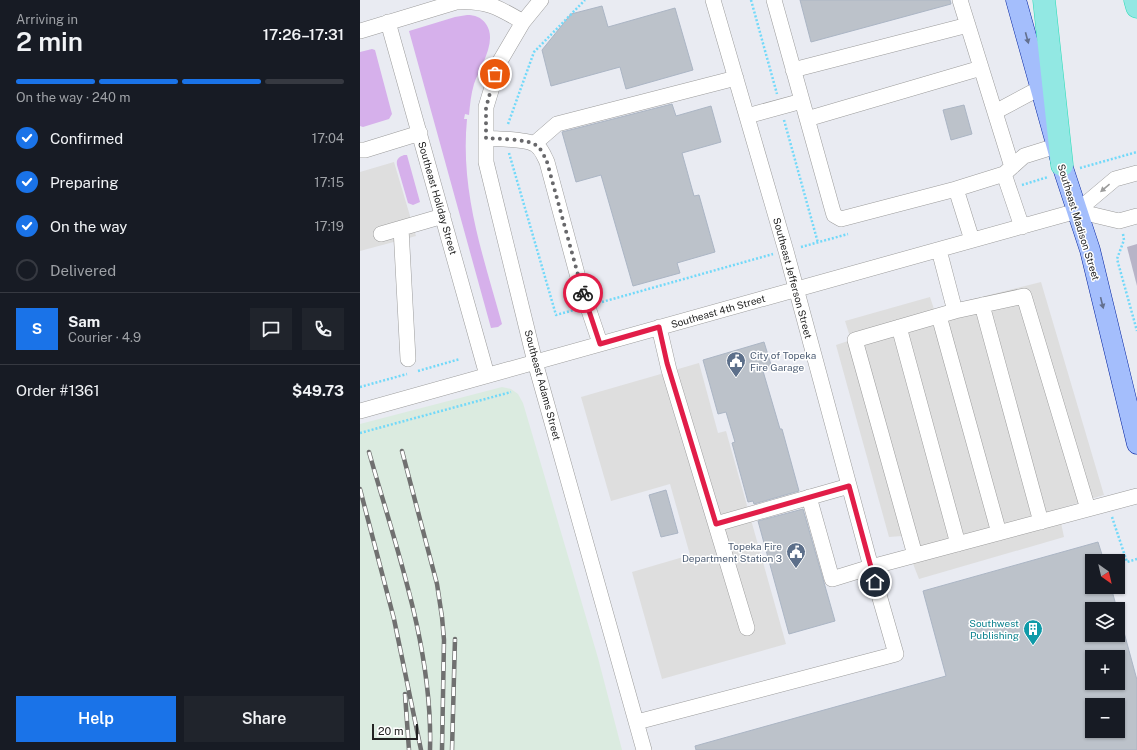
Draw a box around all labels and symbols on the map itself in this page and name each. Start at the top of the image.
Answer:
one-way arrow [1024,32,1030,44]
pin [478,57,512,91]
street label: Southeast Holiday Street [416,140,460,256]
street label: Southeast Madison Street [1056,162,1102,282]
one-way arrow [1099,183,1110,192]
street label: Southeast Jefferson Street [771,216,815,340]
courier [563,273,603,313]
street label: Southeast 4th Street [669,292,767,330]
one-way arrow [1100,297,1106,309]
street label: Southeast Adams Street [522,328,564,442]
place label: City of Topeka Fire Garage [750,349,816,373]
public building icon: City of Topeka Fire Garage [725,350,747,378]
place label: Topeka Fire Department Station 3 [682,540,782,564]
public building icon: Topeka Fire Department Station 3 [785,541,807,569]
north arrow [1085,554,1125,594]
pin [858,565,892,599]
place label: Southwest Publishing [969,617,1019,641]
building icon: Southwest Publishing [1022,618,1044,646]
scale bar [372,722,418,741]

